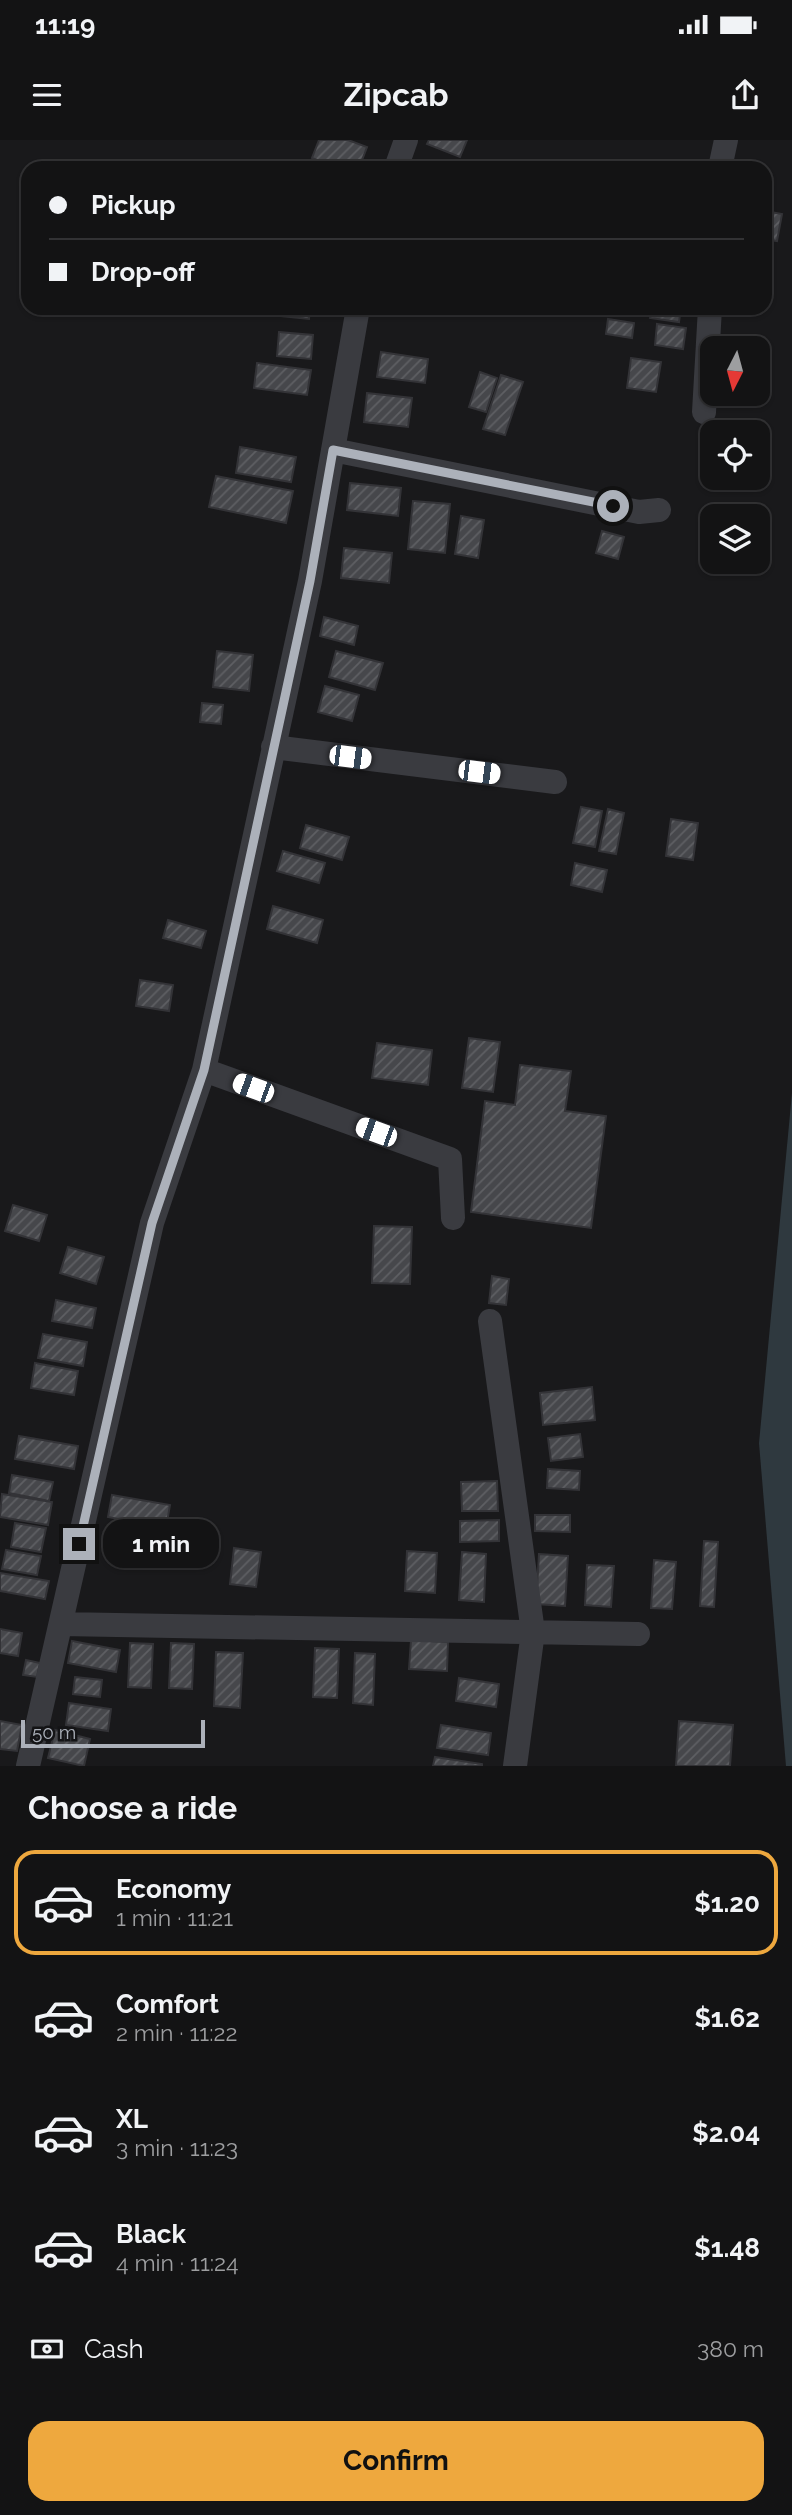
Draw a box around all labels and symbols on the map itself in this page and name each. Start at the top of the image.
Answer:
north arrow [700,336,770,406]
route start [597,490,629,522]
car [328,744,373,770]
car [457,759,502,785]
car [230,1071,277,1105]
car [353,1115,400,1149]
callout: 1 min [104,1520,219,1568]
route end [63,1528,95,1560]
scale bar [21,1717,205,1749]

